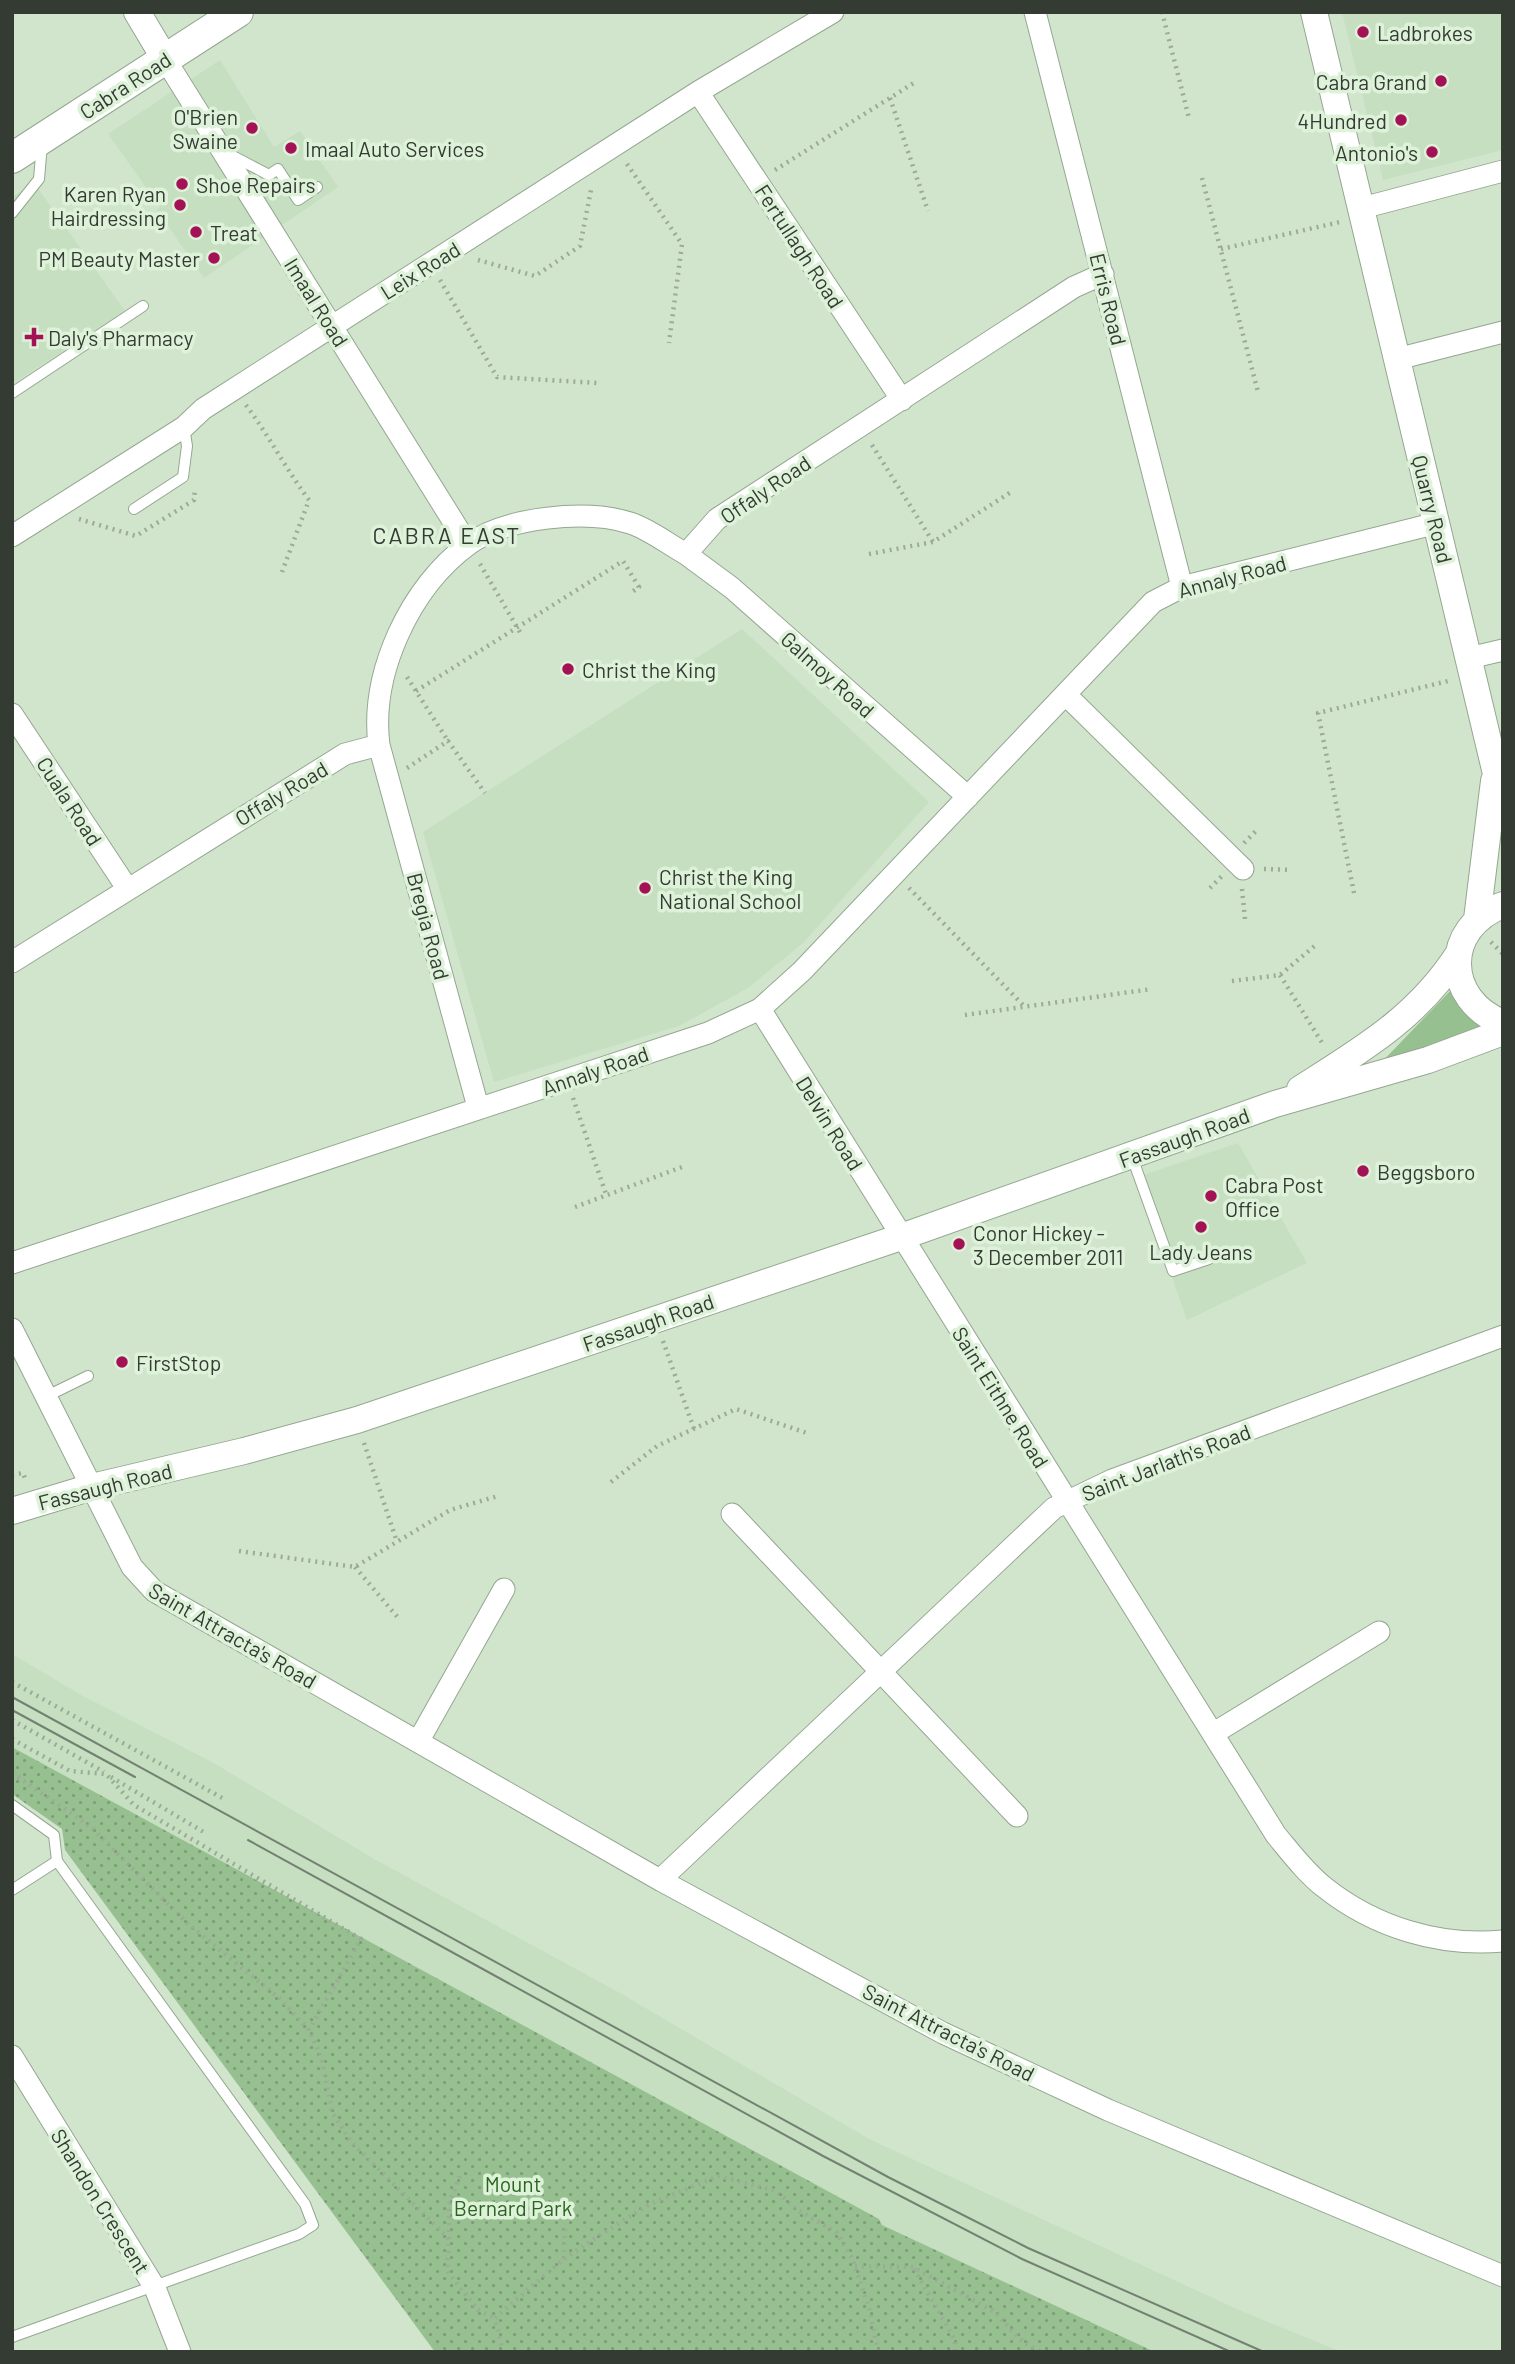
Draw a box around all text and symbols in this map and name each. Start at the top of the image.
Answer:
place label: Ladbrokes [1377,20,1473,45]
marker: Ladbrokes [1355,24,1371,40]
street label: Cabra Road [75,46,175,124]
place label: Cabra Grand [1316,69,1427,94]
marker: Cabra Grand [1433,73,1449,89]
place label: O'Brien Swaine [172,104,238,153]
place label: 4Hundred [1298,108,1387,133]
marker: 4Hundred [1393,112,1409,128]
marker: O'Brien Swaine [244,120,260,136]
place label: Imaal Auto Services [305,136,484,161]
marker: Imaal Auto Services [283,140,299,156]
place label: Antonio's [1335,140,1418,165]
marker: Antonio's [1424,144,1440,160]
place label: Shoe Repairs [196,172,316,197]
marker: Shoe Repairs [174,176,190,192]
street label: Fertullagh Road [751,179,849,313]
place label: Karen Ryan Hairdressing [51,181,166,230]
marker: Karen Ryan Hairdressing [172,197,188,213]
place label: Treat [210,220,258,245]
marker: Treat [188,224,204,240]
street label: Leix Road [376,236,464,304]
place label: PM Beauty Master [39,246,200,271]
marker: PM Beauty Master [206,250,222,266]
street label: Erris Road [1085,250,1133,348]
street label: Imaal Road [280,253,354,351]
place label: Daly's Pharmacy [48,325,194,350]
marker: Daly's Pharmacy [26,329,42,345]
street label: Offaly Road [715,450,815,528]
street label: Quarry Road [1408,452,1458,566]
district label: CABRA EAST [373,521,521,549]
street label: Annaly Road [1175,550,1289,602]
street label: Galmoy Road [776,626,880,722]
place label: Christ the King [582,657,716,682]
marker: Christ the King [560,661,576,677]
street label: Cuala Road [32,752,108,850]
street label: Offaly Road [230,756,332,830]
place label: Christ the King National School [659,864,801,913]
street label: Bregia Road [403,870,455,982]
marker: Christ the King National School [637,880,653,896]
street label: Annaly Road [538,1040,652,1100]
street label: Delvin Road [791,1071,869,1175]
street label: Fassaugh Road [1115,1102,1253,1172]
place label: Beggsboro [1377,1159,1476,1184]
marker: Beggsboro [1355,1163,1371,1179]
place label: Cabra Post Office [1225,1172,1324,1221]
marker: Cabra Post Office [1203,1188,1219,1204]
marker: Lady Jeans [1193,1219,1209,1235]
place label: Conor Hickey - 3 December 2011 [973,1220,1123,1269]
marker: Conor Hickey - 3 December 2011 [951,1236,967,1252]
place label: Lady Jeans [1149,1239,1253,1264]
street label: Fassaugh Road [579,1288,717,1356]
street label: Saint Eithne Road [948,1322,1054,1472]
place label: FirstStop [136,1350,221,1375]
marker: FirstStop [114,1354,130,1370]
street label: Saint Jarlath's Road [1078,1418,1254,1506]
street label: Fassaugh Road [35,1457,175,1515]
street label: Saint Attracta's Road [145,1577,321,1693]
street label: Saint Attracta's Road [859,1978,1039,2086]
street label: Shandon Crescent [46,2124,156,2278]
park label: Mount Bernard Park [454,2171,572,2220]

